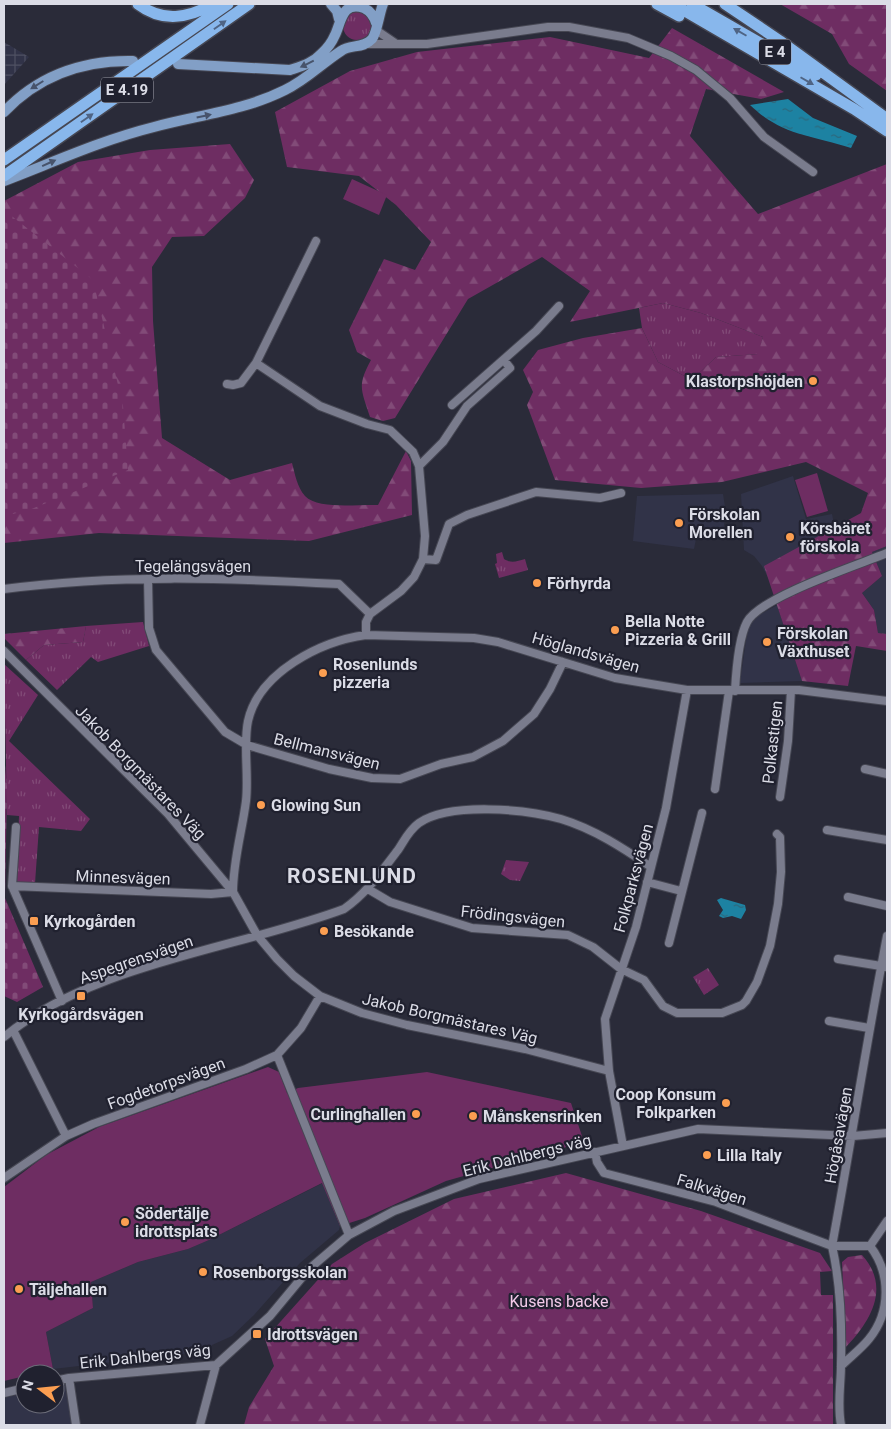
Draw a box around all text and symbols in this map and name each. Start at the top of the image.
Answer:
one-way arrow [213,20,226,30]
one-way arrow [734,27,747,36]
road number: E 4 [759,40,791,64]
one-way arrow [299,59,314,68]
one-way arrow [799,77,814,85]
road number: E 4.19 [101,78,153,102]
one-way arrow [30,80,43,89]
one-way arrow [197,112,212,120]
one-way arrow [80,113,94,123]
one-way arrow [42,159,56,167]
place label: Klastorpshöjden [686,372,803,391]
marker: Klastorpshöjden [807,375,819,387]
place label: Förskolan Morellen [689,505,760,542]
marker: Förskolan Morellen [673,517,685,529]
place label: Körsbäret förskola [800,519,871,556]
marker: Körsbäret förskola [784,531,796,543]
street label: Tegelängsvägen [135,557,251,576]
place label: Förhyrda [547,574,611,593]
marker: Förhyrda [531,577,543,589]
place label: Bella Notte Pizzeria & Grill [625,612,731,649]
marker: Bella Notte Pizzeria & Grill [609,624,621,636]
place label: Förskolan Växthuset [777,624,850,661]
street label: Höglandsvägen [530,628,642,677]
marker: Förskolan Växthuset [761,636,773,648]
place label: Rosenlunds pizzeria [333,655,418,692]
marker: Rosenlunds pizzeria [317,667,329,679]
street label: Polkastigen [759,700,786,785]
street label: Jakob Borgmästares Väg [71,701,210,844]
street label: Bellmansvägen [272,729,382,774]
place label: Glowing Sun [271,796,361,815]
marker: Glowing Sun [255,799,267,811]
street label: Folkparksvägen [610,822,657,935]
district label: ROSENLUND [287,864,417,888]
street label: Minnesvägen [75,866,171,889]
street label: Frödingsvägen [460,902,566,931]
place label: Kyrkogården [44,912,135,931]
marker: Kyrkogården [28,915,40,927]
place label: Besökande [334,922,414,941]
marker: Besökande [318,925,330,937]
street label: Aspegrensvägen [77,931,195,988]
street label: Jakob Borgmästares Väg [360,989,539,1048]
marker: Kyrkogårdsvägen [75,990,87,1002]
place label: Kyrkogårdsvägen [18,1005,144,1024]
street label: Fogdetorpsvägen [105,1053,228,1114]
place label: Coop Konsum Folkparken [615,1085,716,1122]
street label: Högåsavägen [821,1085,856,1185]
marker: Coop Konsum Folkparken [720,1097,732,1109]
place label: Curlinghallen [311,1105,406,1124]
place label: Månskensrinken [483,1107,602,1126]
marker: Curlinghallen [410,1108,422,1120]
marker: Månskensrinken [467,1110,479,1122]
street label: Erik Dahlbergs väg [461,1130,593,1181]
place label: Lilla Italy [717,1146,783,1165]
marker: Lilla Italy [701,1149,713,1161]
street label: Falkvägen [675,1170,749,1209]
place label: Södertälje idrottsplats [135,1204,217,1241]
marker: Södertälje idrottsplats [119,1216,131,1228]
place label: Rosenborgsskolan [213,1263,347,1282]
marker: Rosenborgsskolan [197,1266,209,1278]
place label: Täljehallen [29,1280,107,1299]
marker: Täljehallen [13,1283,25,1295]
park label: Kusens backe [510,1292,608,1311]
place label: Idrottsvägen [267,1325,358,1344]
marker: Idrottsvägen [251,1328,263,1340]
street label: Erik Dahlbergs väg [79,1340,212,1373]
north arrow [15,1364,65,1414]
text: N [18,1378,37,1392]

